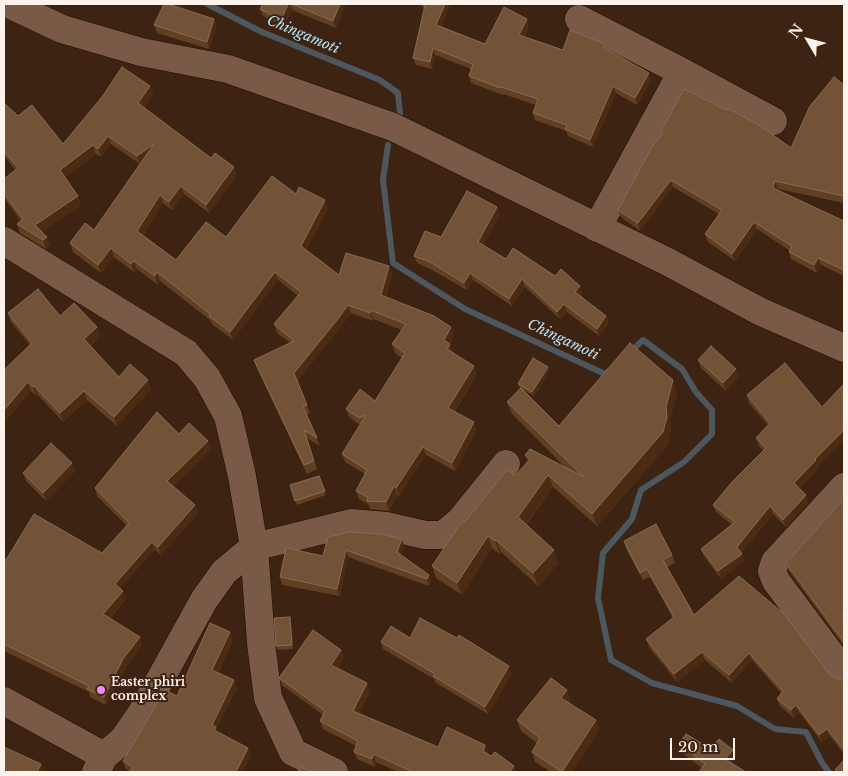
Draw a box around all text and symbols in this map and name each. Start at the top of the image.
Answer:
water label: Chingamoti [264,12,342,58]
north arrow [783,15,833,65]
text: N [785,20,807,42]
water label: Chingamoti [525,316,601,364]
place label: Easter phiri complex [111,676,185,704]
marker: Easter phiri complex [95,684,107,696]
scale bar [673,728,738,760]
text: 20 m [678,737,718,756]

